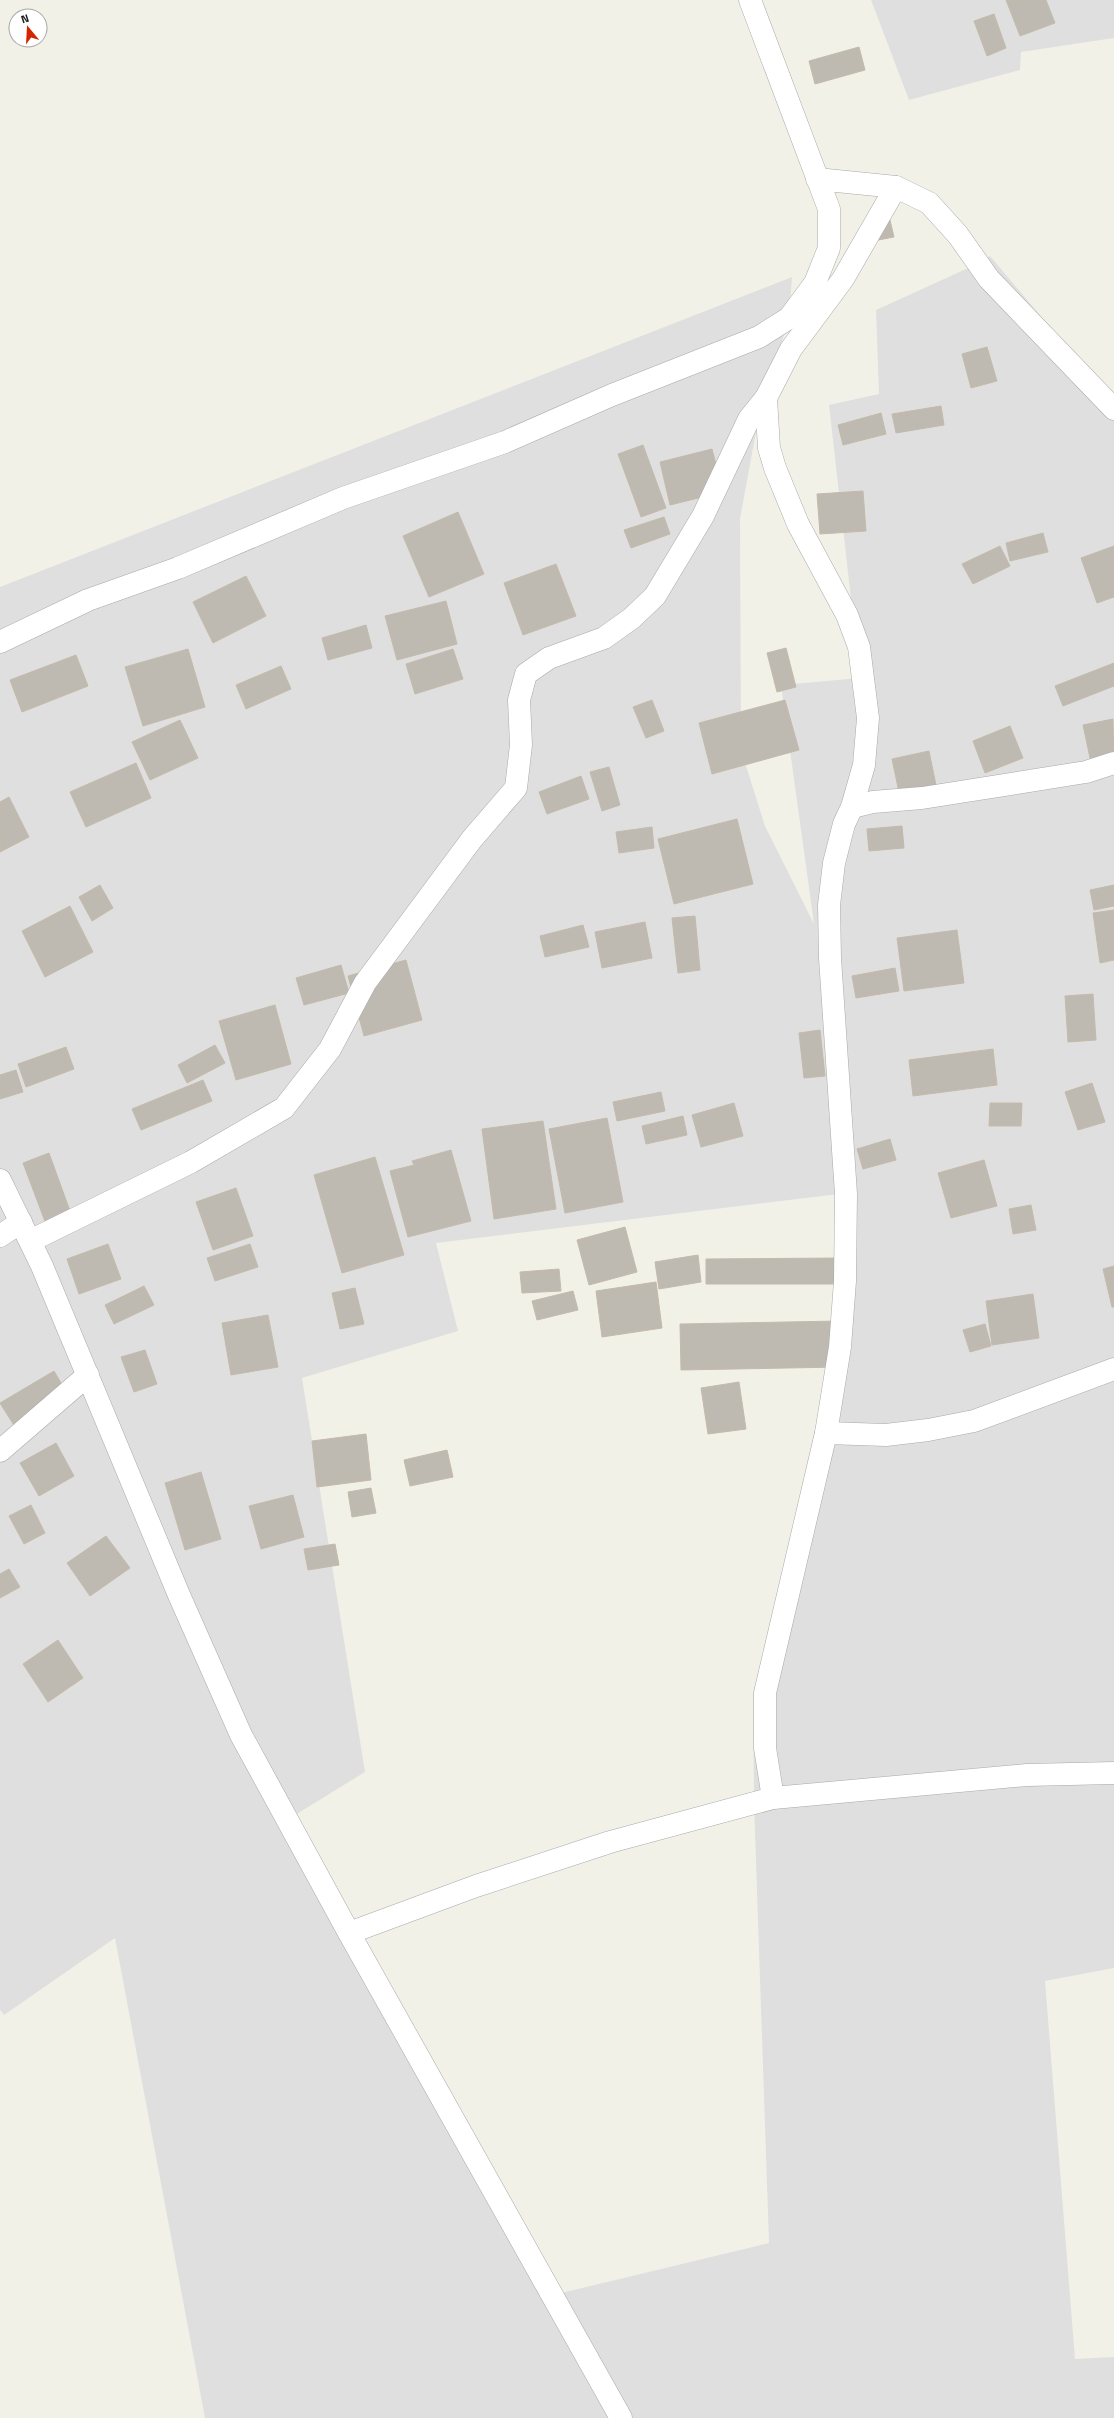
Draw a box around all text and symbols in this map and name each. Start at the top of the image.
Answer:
north arrow [8,8,48,48]
text: N [19,10,31,27]

